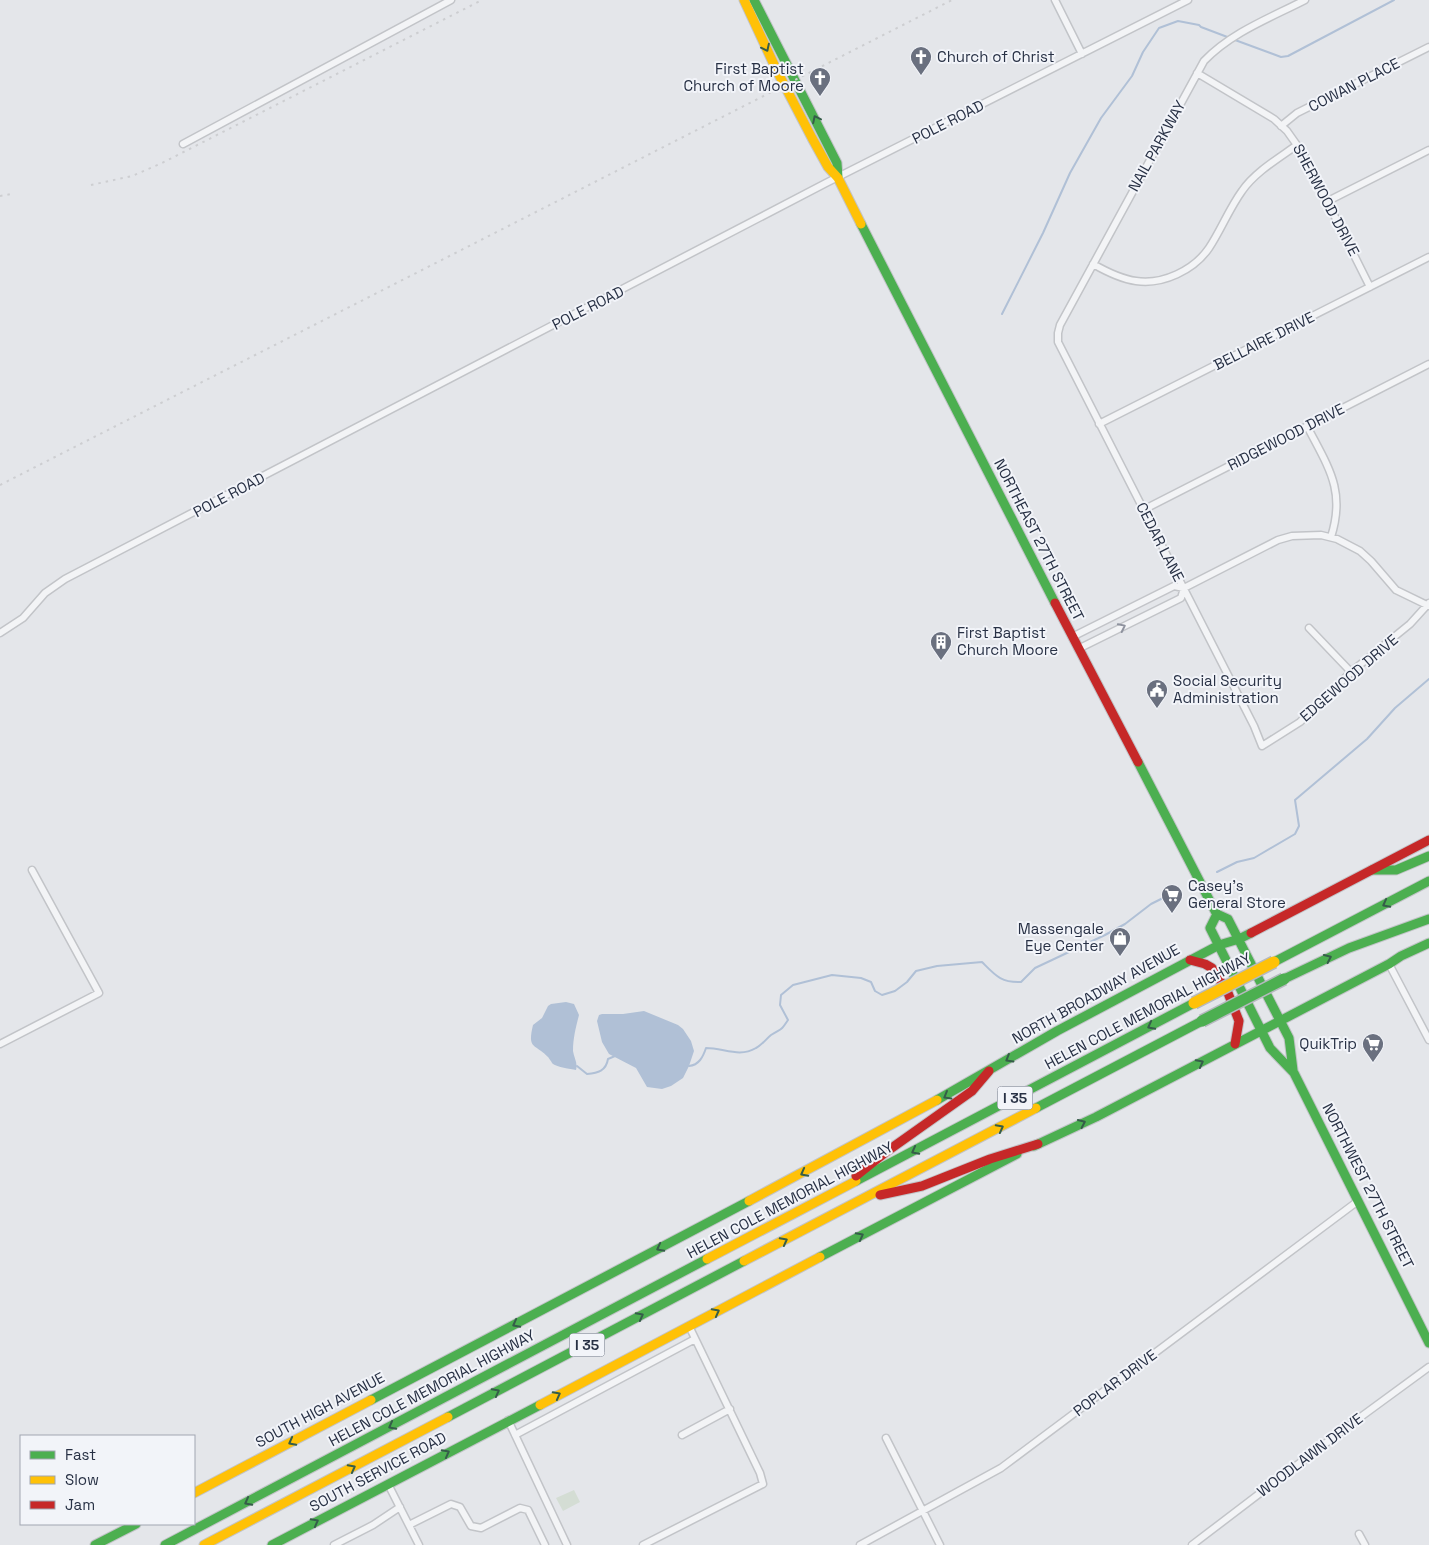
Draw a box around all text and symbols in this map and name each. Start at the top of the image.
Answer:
one-way arrow [760,43,770,52]
church icon: Church of Christ [909,45,933,76]
place label: Church of Christ [937,47,1055,66]
street label: COWAN PLACE [1305,53,1403,116]
place label: First Baptist Church of Moore [683,59,804,95]
church icon: First Baptist Church of Moore [808,66,832,97]
street label: POLE ROAD [909,95,987,148]
street label: NAIL PARKWAY [1124,97,1189,195]
one-way arrow [812,115,822,124]
street label: SHERWOOD DRIVE [1289,140,1364,259]
street label: POLE ROAD [549,281,627,334]
street label: BELLAIRE DRIVE [1210,307,1317,374]
street label: RIDGEWOOD DRIVE [1224,399,1347,474]
street label: NORTHEAST 27TH STREET [990,455,1089,624]
street label: POLE ROAD [190,468,268,521]
street label: CEDAR LANE [1132,499,1189,585]
place label: First Baptist Church Moore [957,623,1058,659]
one-way arrow [1117,623,1126,634]
building icon: First Baptist Church Moore [929,630,953,661]
street label: EDGEWOOD DRIVE [1296,630,1402,725]
place label: Social Security Administration [1173,671,1282,707]
public building icon: Social Security Administration [1145,678,1169,709]
place label: Casey's General Store [1188,876,1286,912]
supermarket icon: Casey's General Store [1160,883,1184,914]
one-way arrow [1382,897,1391,907]
place label: Massengale Eye Center [1018,919,1104,955]
shop icon: Massengale Eye Center [1108,926,1132,957]
street label: NORTH BROADWAY AVENUE [1009,939,1183,1048]
street label: HELEN COLE MEMORIAL HIGHWAY [1041,948,1254,1073]
one-way arrow [1323,953,1332,964]
one-way arrow [1147,1020,1156,1030]
supermarket icon: QuikTrip [1361,1032,1385,1063]
place label: QuikTrip [1299,1034,1357,1053]
one-way arrow [1006,1053,1015,1062]
one-way arrow [1194,1059,1203,1069]
road number: I 35 [998,1086,1032,1110]
one-way arrow [943,1089,952,1099]
street label: NORTHWEST 27TH STREET [1318,1100,1419,1272]
one-way arrow [1077,1119,1086,1130]
one-way arrow [995,1124,1004,1134]
street label: HELEN COLE MEMORIAL HIGHWAY [683,1137,896,1262]
one-way arrow [911,1145,920,1155]
one-way arrow [800,1167,809,1177]
one-way arrow [855,1232,864,1242]
one-way arrow [779,1237,788,1247]
one-way arrow [656,1242,665,1252]
one-way arrow [711,1308,720,1318]
one-way arrow [635,1312,644,1322]
one-way arrow [513,1318,522,1328]
street label: HELEN COLE MEMORIAL HIGHWAY [325,1325,538,1450]
road number: I 35 [570,1334,604,1356]
street label: POPLAR DRIVE [1069,1345,1160,1420]
street label: SOUTH HIGH AVENUE [252,1368,388,1452]
one-way arrow [491,1388,500,1398]
one-way arrow [552,1391,561,1401]
street label: WOODLAWN DRIVE [1253,1409,1366,1501]
one-way arrow [388,1420,397,1430]
street label: SOUTH SERVICE ROAD [306,1427,449,1516]
legend [20,1435,195,1525]
one-way arrow [288,1436,297,1446]
text: Fast [65,1445,96,1464]
one-way arrow [441,1449,450,1459]
one-way arrow [347,1464,356,1474]
text: Slow [65,1470,99,1489]
text: Jam [65,1495,95,1514]
one-way arrow [244,1495,253,1505]
one-way arrow [310,1518,319,1528]

